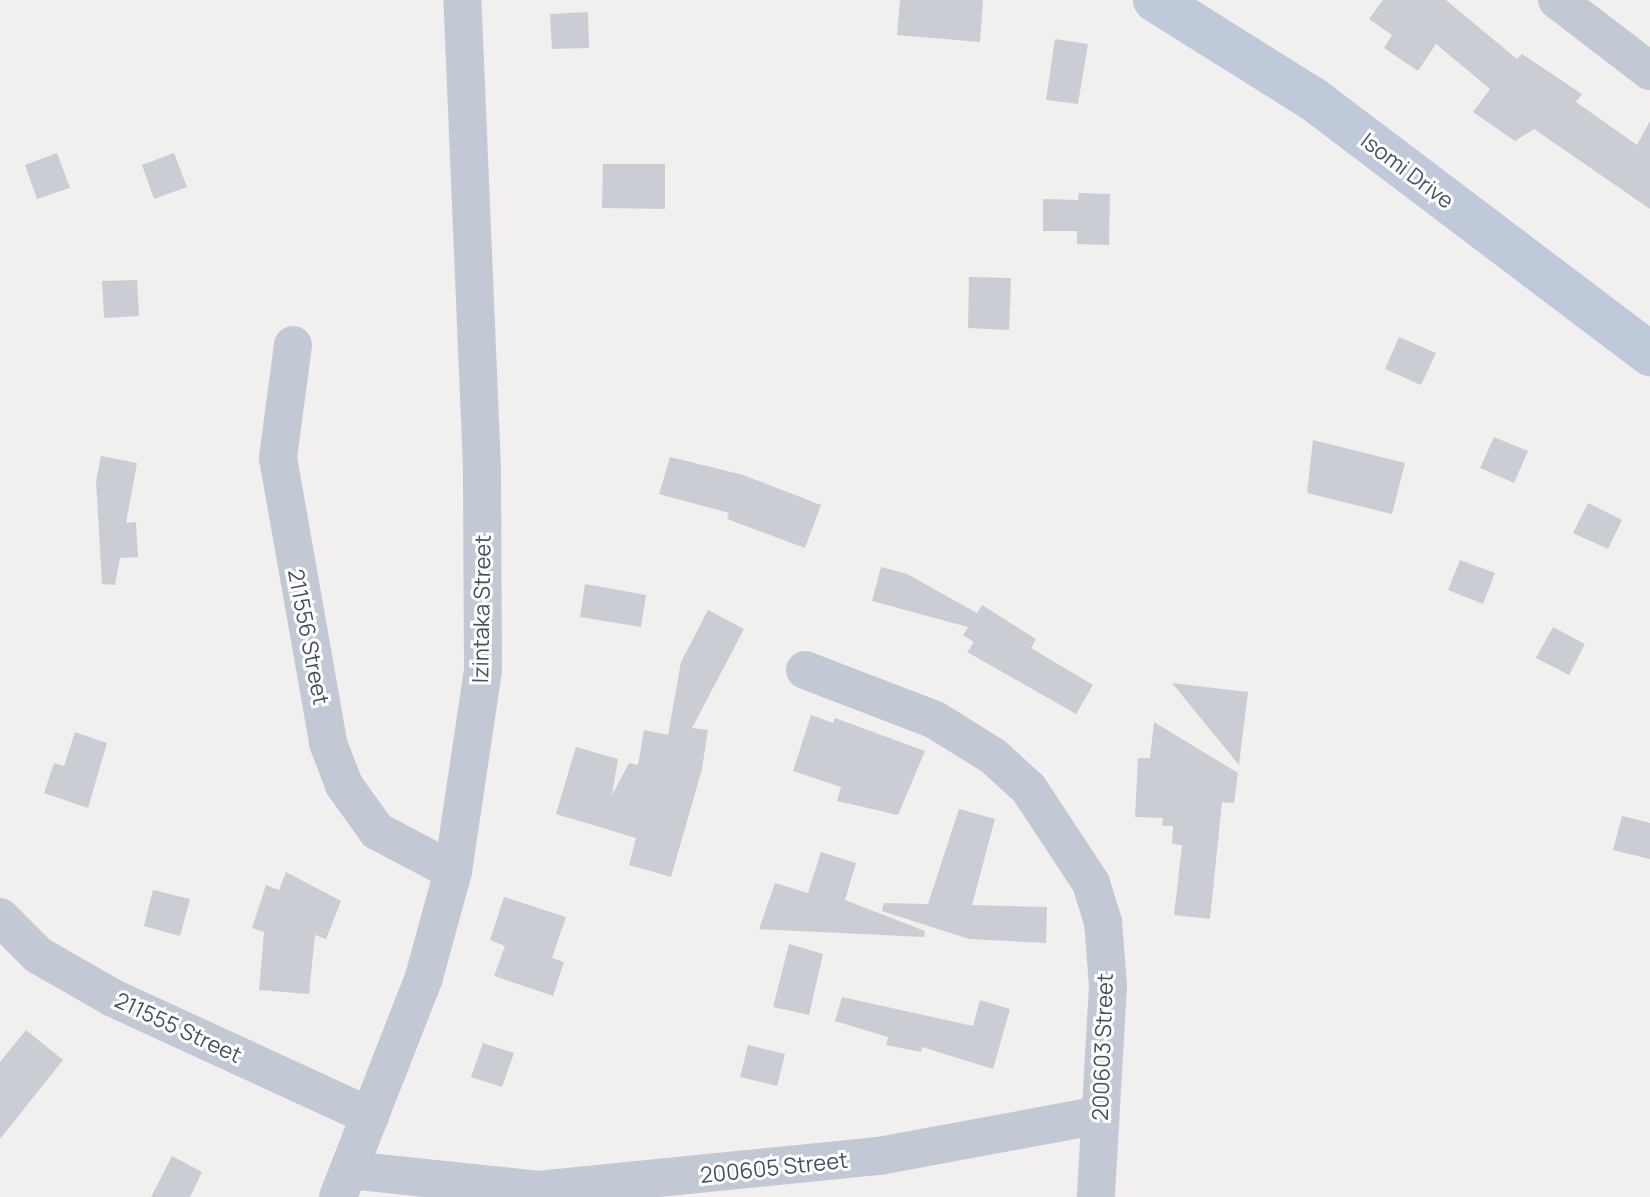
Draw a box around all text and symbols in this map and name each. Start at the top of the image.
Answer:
street label: Isomi Drive [1355,128,1459,214]
street label: Izintaka Street [468,535,496,683]
street label: 211556 Street [282,567,334,707]
street label: 200603 Street [1087,973,1119,1121]
street label: 211555 Street [110,987,246,1069]
street label: 200605 Street [699,1147,849,1189]

